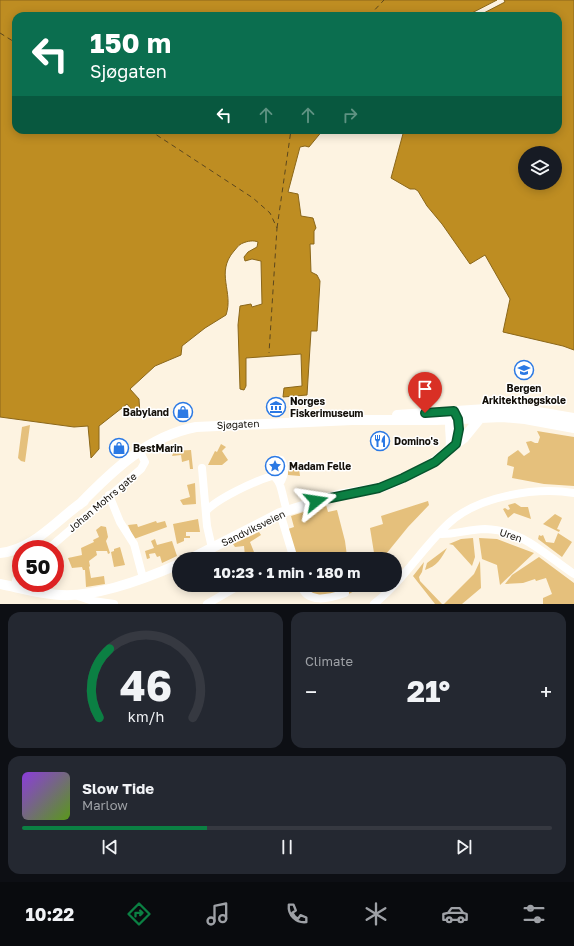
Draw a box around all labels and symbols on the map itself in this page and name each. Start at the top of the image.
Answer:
school or university icon: Bergen Arkitekthøgskole [513,359,535,381]
pin [408,372,442,413]
place label: Bergen Arkitekthøgskole [482,382,566,406]
place label: Norges Fiskerimuseum [290,395,364,419]
museum icon: Norges Fiskerimuseum [265,396,287,418]
shop icon: Babyland [172,401,194,423]
place label: Babyland [123,406,169,418]
street label: Sjøgaten [216,417,260,431]
restaurant icon: Domino's [369,430,391,452]
place label: Domino's [394,435,439,447]
shop icon: BestMarin [108,437,130,459]
place label: BestMarin [133,442,183,454]
place icon: Madam Felle [264,455,286,477]
place label: Madam Felle [289,460,351,472]
street label: Johan Mohrs gate [65,470,139,534]
position arrow [295,480,337,522]
street label: Sandviksveien [219,507,287,549]
street label: Uren [498,526,524,544]
speed limit sign: 50 [12,540,64,592]

